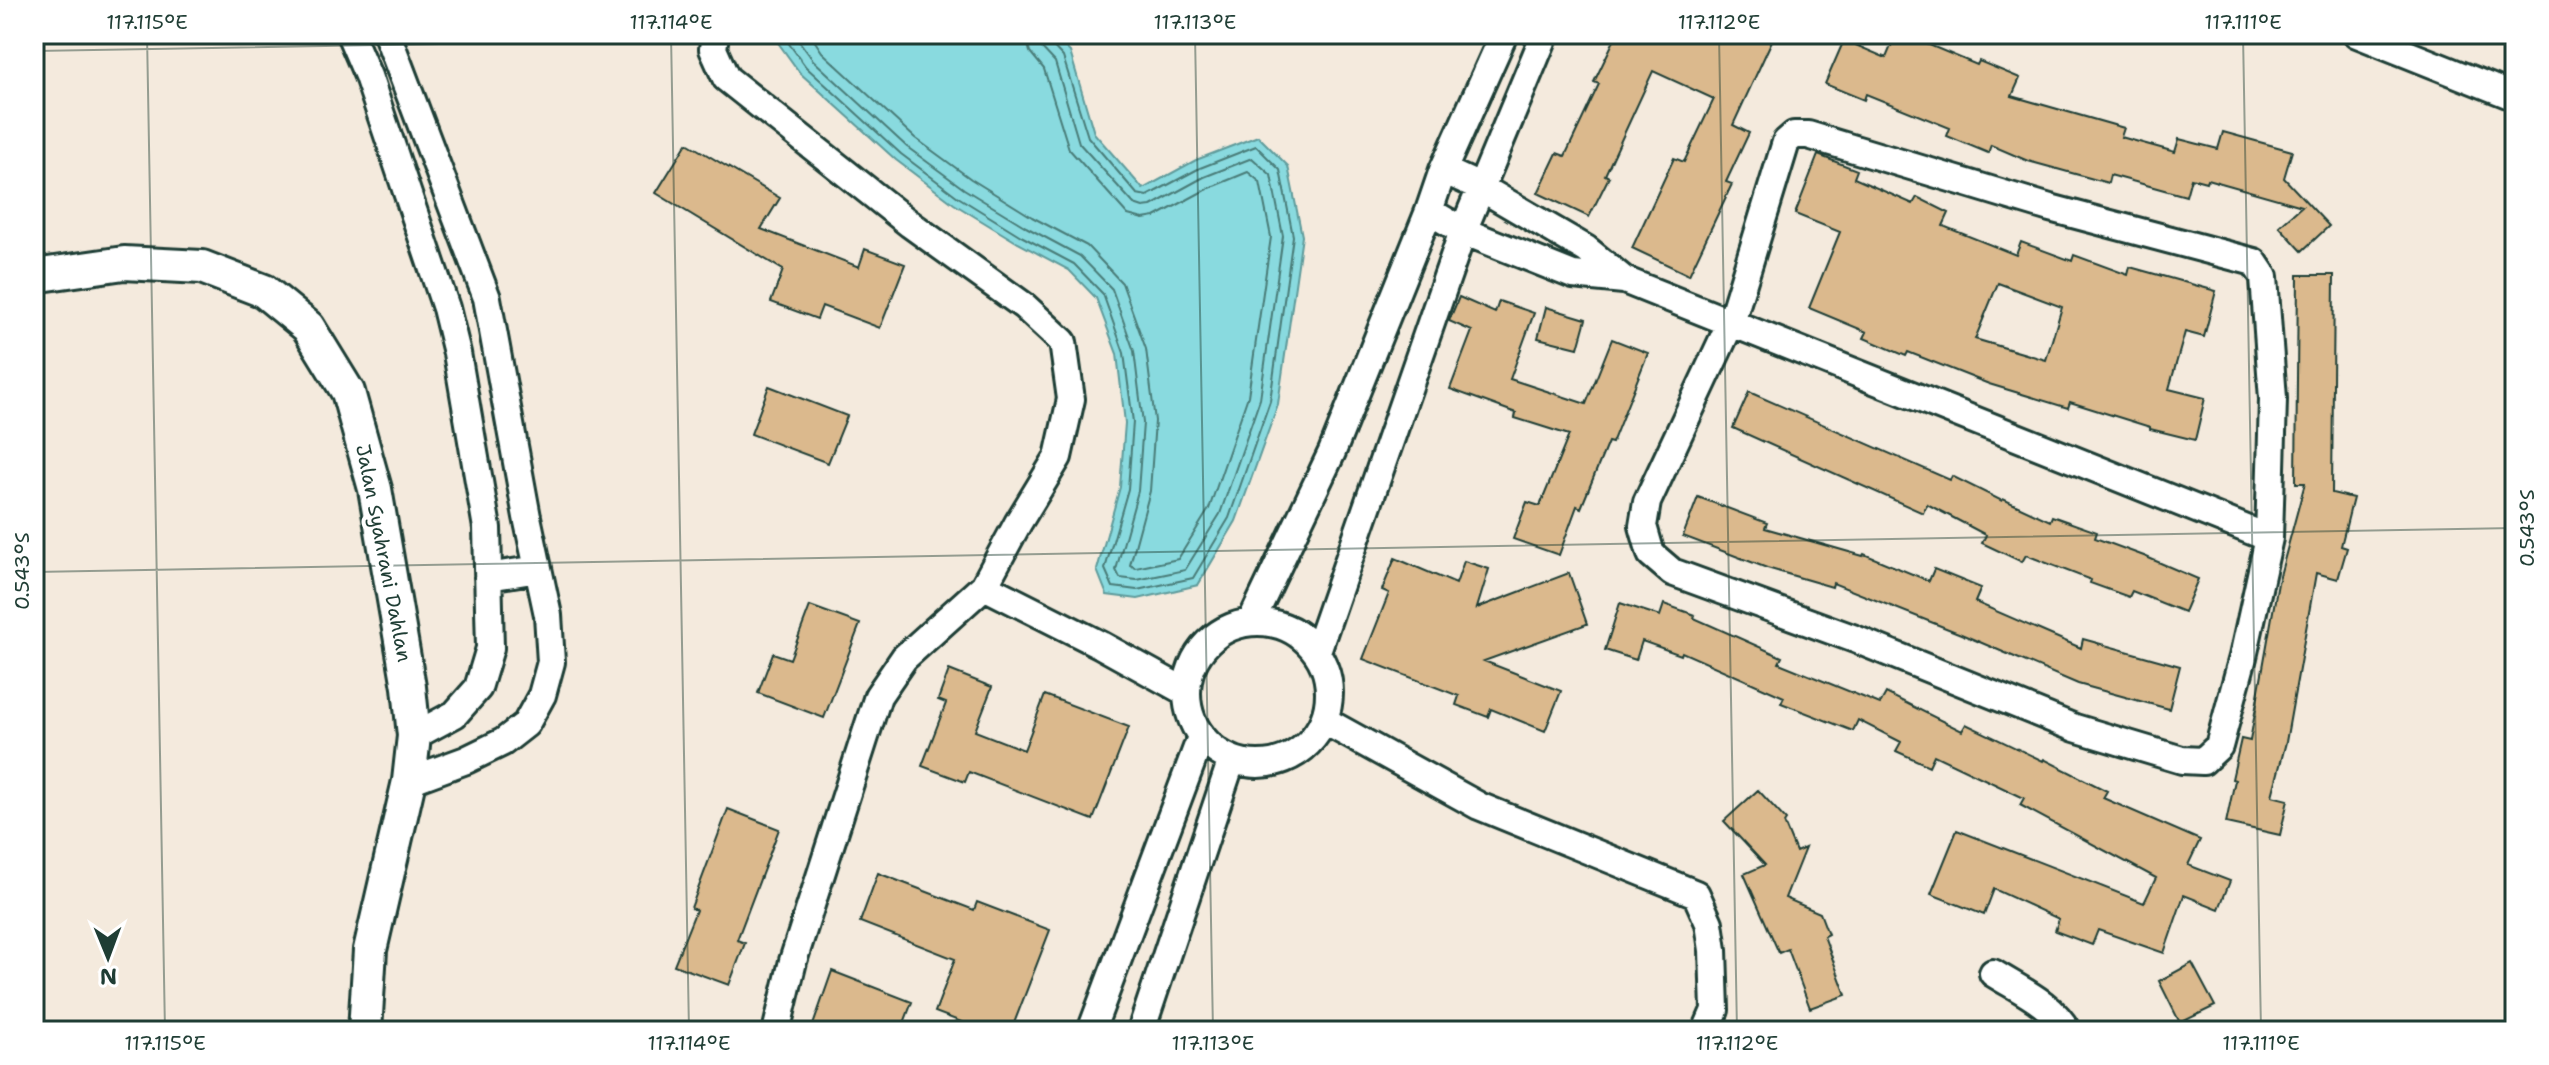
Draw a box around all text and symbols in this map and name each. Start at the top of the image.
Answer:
text: 117.115°E [106,9,188,35]
text: 117.114°E [630,9,712,35]
text: 117.113°E [1154,9,1236,35]
text: 117.112°E [1678,9,1760,35]
text: 117.111°E [2204,9,2282,35]
street label: Jalan Syahrani Dahlan [350,442,418,664]
text: 0.543°S [2514,489,2540,567]
text: 0.543°S [9,532,35,610]
north arrow [68,917,148,997]
text: N [99,962,117,991]
text: 117.115°E [124,1030,206,1056]
text: 117.114°E [648,1030,730,1056]
text: 117.113°E [1172,1030,1254,1056]
text: 117.112°E [1696,1030,1778,1056]
text: 117.111°E [2222,1030,2300,1056]

